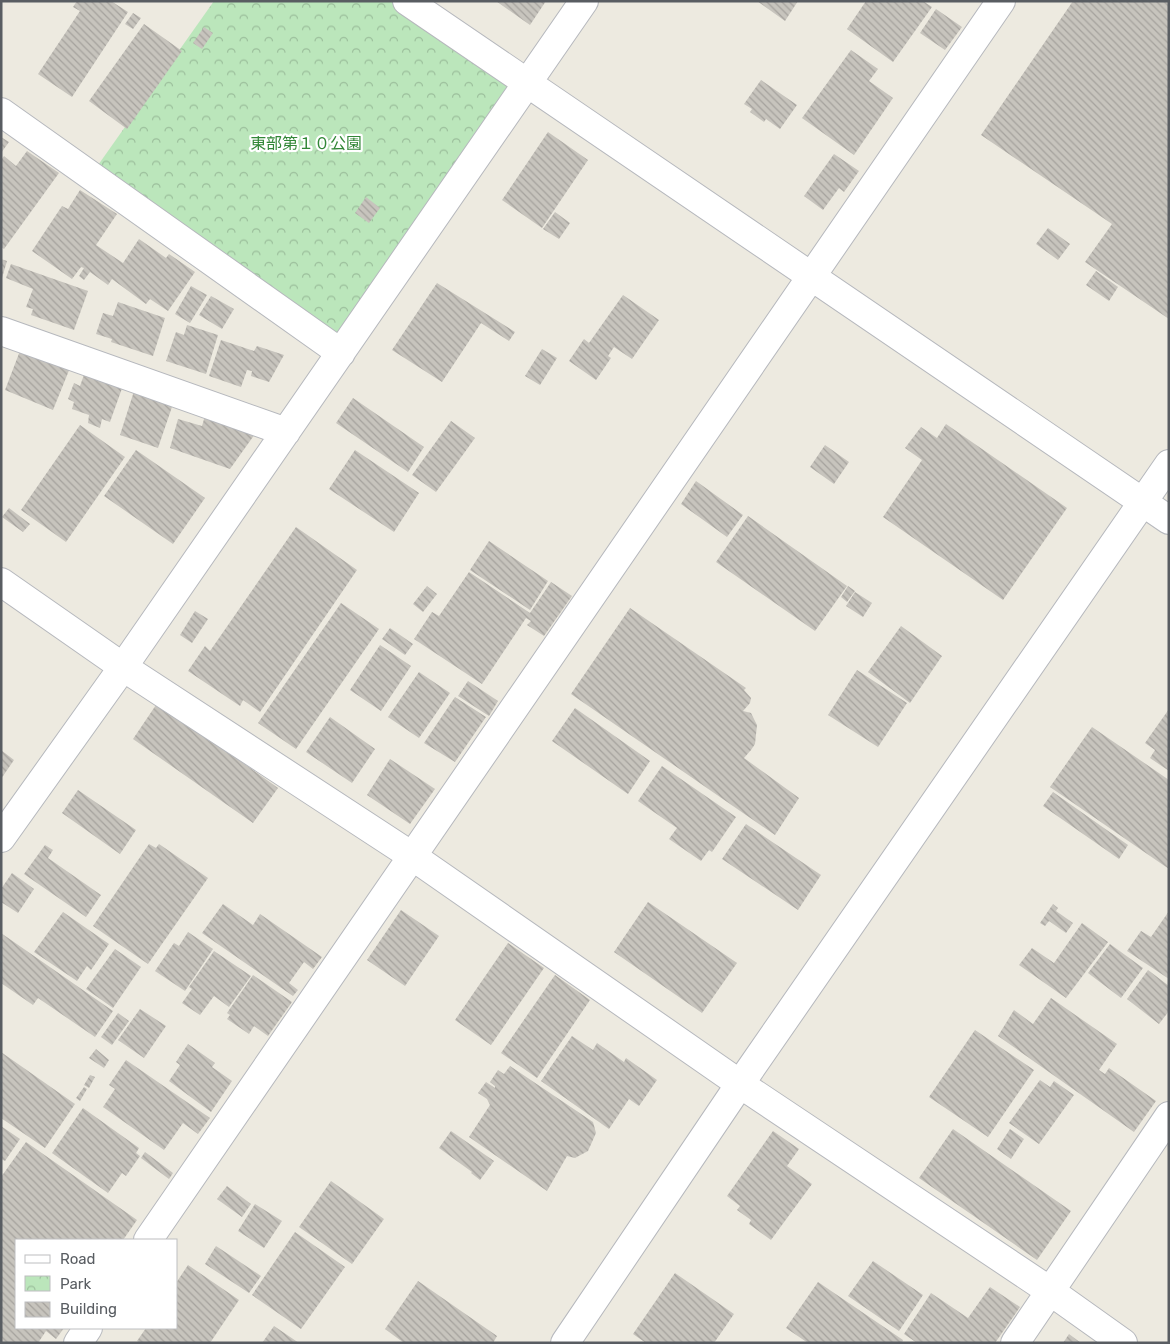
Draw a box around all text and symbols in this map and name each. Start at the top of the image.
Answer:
park label: 東部第１０公園 [250,134,362,153]
legend [15,1239,178,1329]
text: Road [60,1250,96,1268]
text: Park [60,1275,91,1293]
text: Building [60,1300,117,1318]

